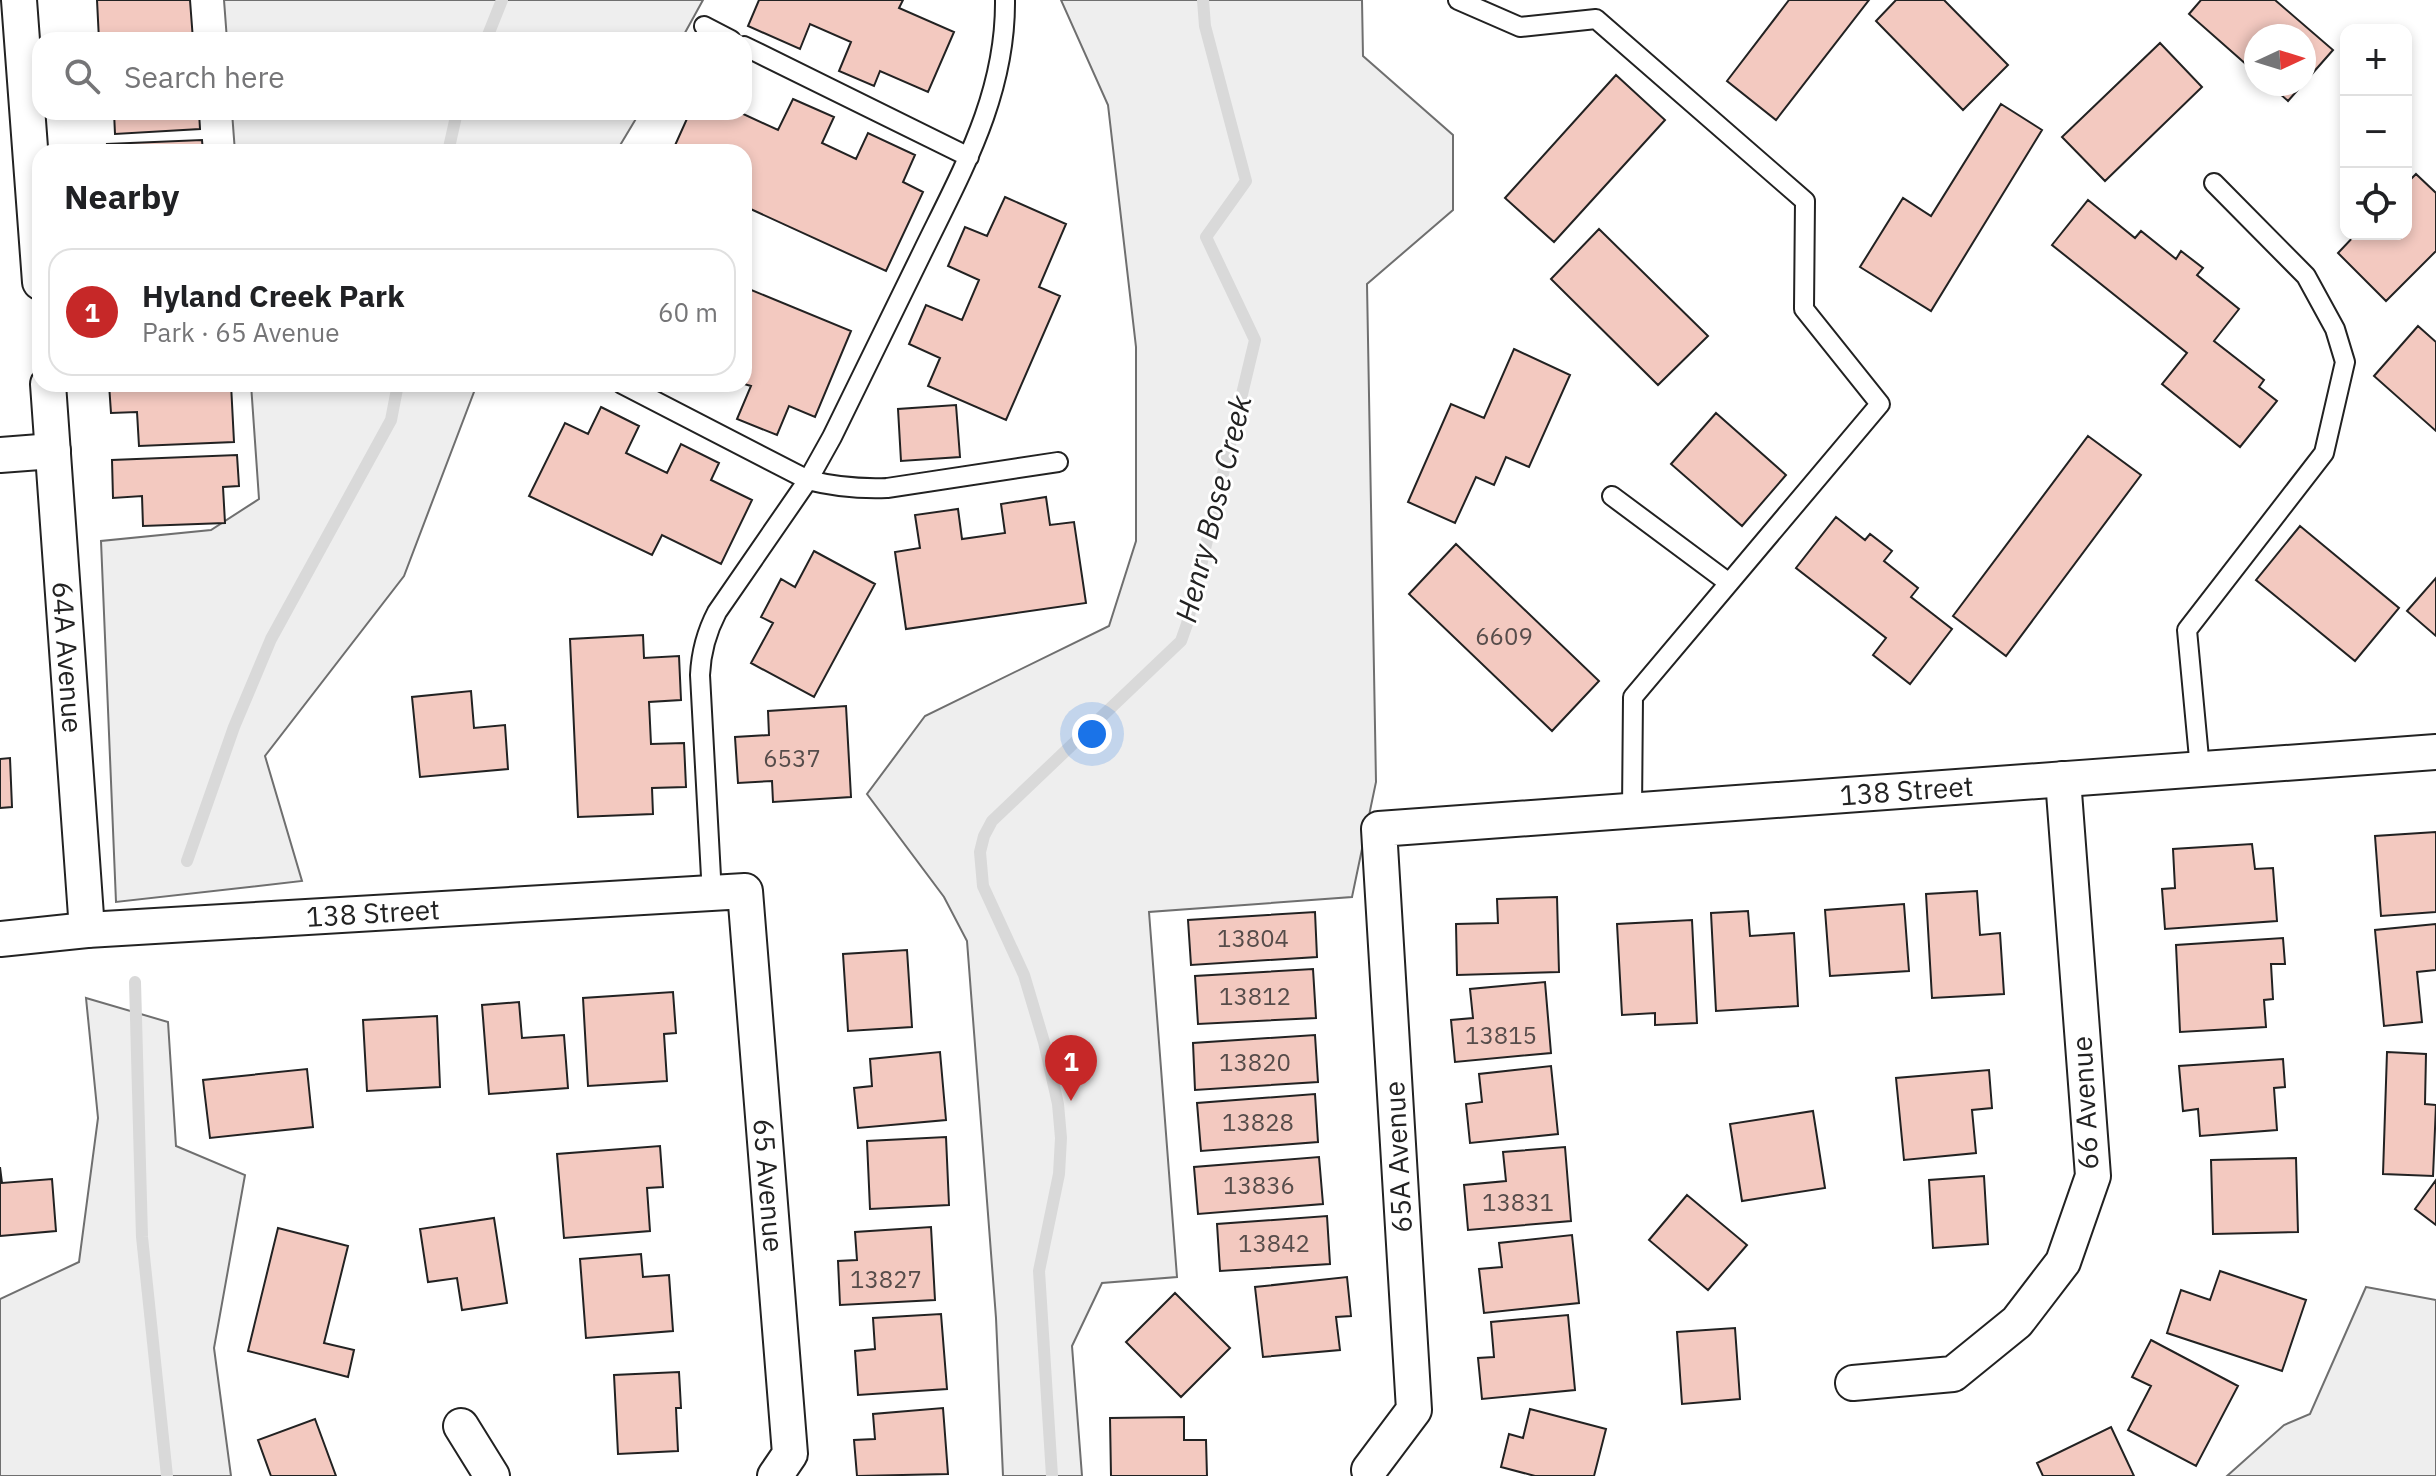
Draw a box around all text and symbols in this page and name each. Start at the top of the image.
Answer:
north arrow [2244,24,2316,96]
map controls [2340,24,2412,240]
button: + [2340,24,2412,96]
search box [32,32,752,120]
icon: search [60,54,104,98]
text: Search here [124,57,285,96]
button: − [2340,96,2412,168]
button: locate [2340,168,2412,240]
text: Nearby [64,174,179,218]
text: Hyland Creek Park [142,276,404,315]
text: 1 [84,295,100,329]
text: 60 m [658,295,718,329]
text: Park · 65 Avenue [142,315,340,349]
water label: Henry Bose Creek [1166,391,1260,626]
street label: 64A Avenue [44,580,92,734]
house number: 6609 [1475,620,1533,652]
your location [1072,714,1112,754]
house number: 6537 [763,742,821,774]
street label: 138 Street [1838,767,1975,813]
street label: 138 Street [305,890,441,935]
house number: 13804 [1217,922,1289,954]
house number: 13812 [1219,980,1291,1012]
house number: 13815 [1465,1019,1537,1051]
pin: 1 [1045,1035,1097,1101]
street label: 66 Avenue [2063,1035,2106,1171]
house number: 13820 [1219,1046,1291,1078]
street label: 65A Avenue [1375,1080,1420,1234]
house number: 13828 [1222,1106,1294,1138]
street label: 65 Avenue [745,1117,793,1254]
house number: 13836 [1223,1169,1295,1201]
house number: 13831 [1482,1186,1554,1218]
house number: 13842 [1238,1227,1310,1259]
house number: 13827 [850,1263,922,1295]

